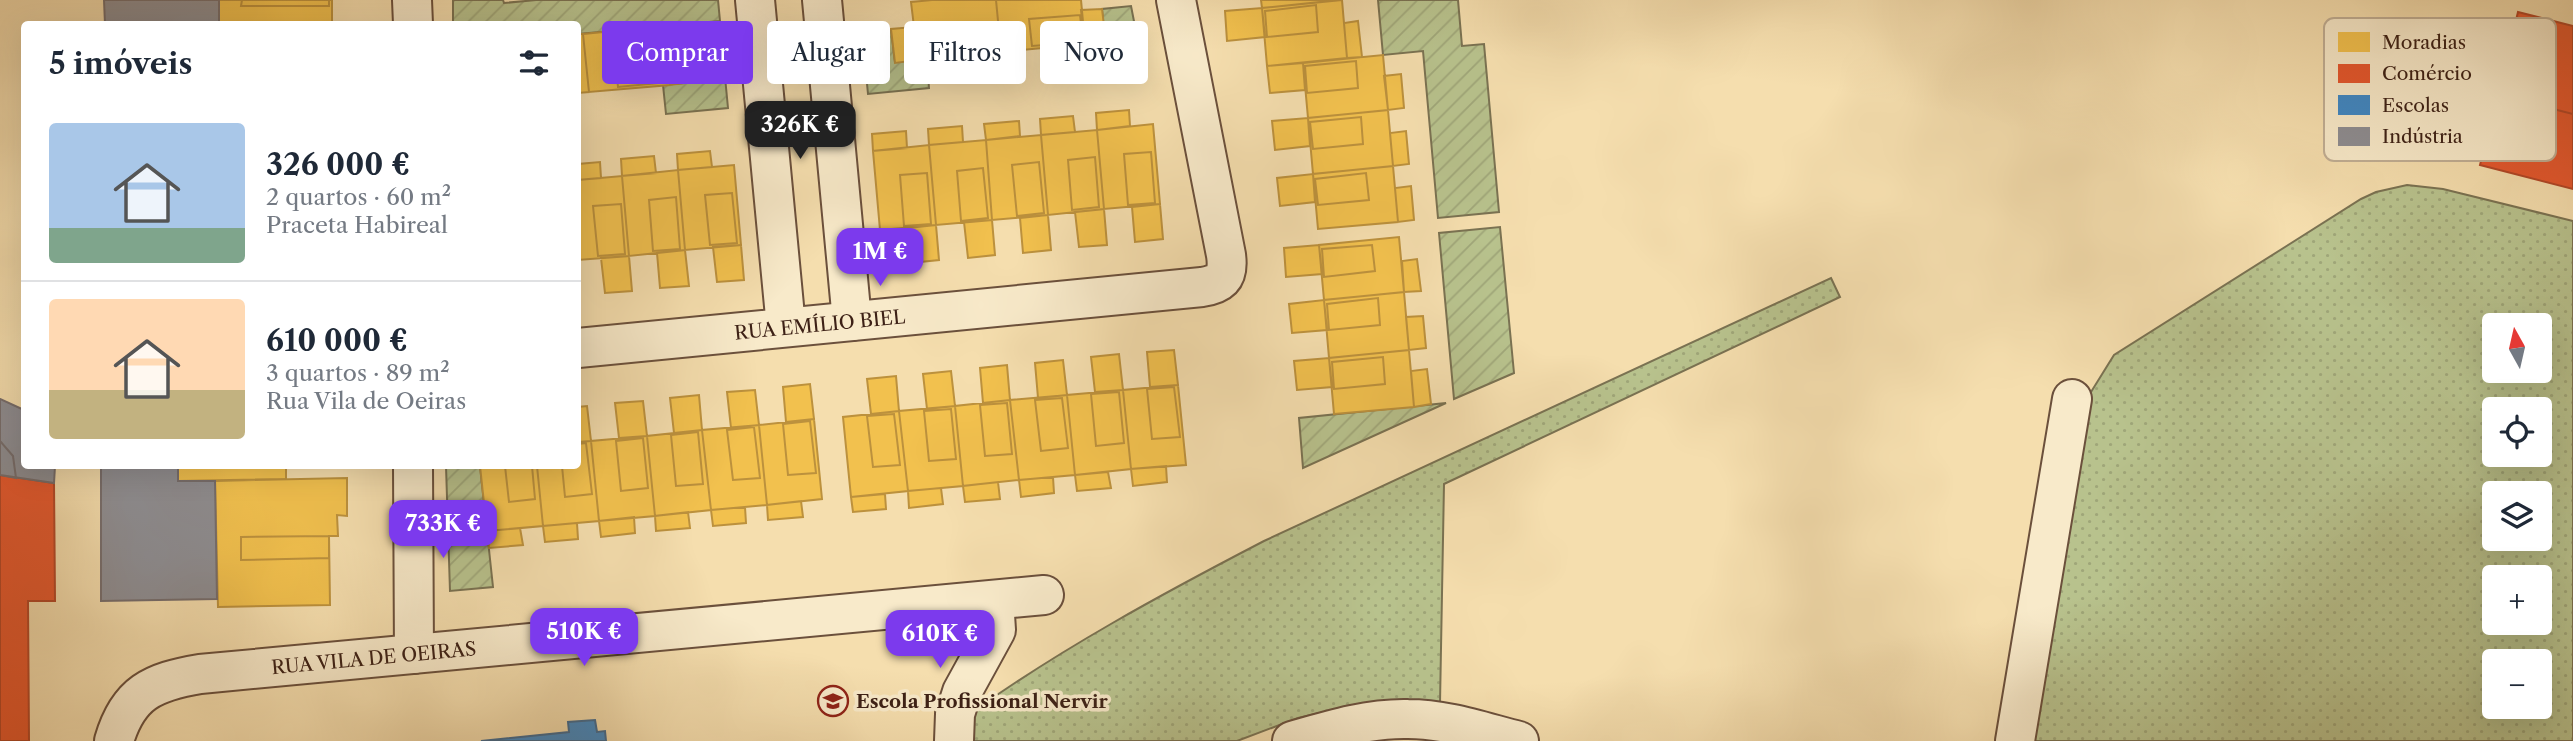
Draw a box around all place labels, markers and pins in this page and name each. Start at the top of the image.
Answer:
pin: 326K € [743,102,857,161]
pin: 1M € [839,229,921,288]
pin: 733K € [386,500,500,560]
pin: 510K € [527,608,641,668]
pin: 610K € [883,610,997,670]
school or university icon: Escola Profissional Nervir [816,684,850,718]
place label: Escola Profissional Nervir [856,690,1109,713]

